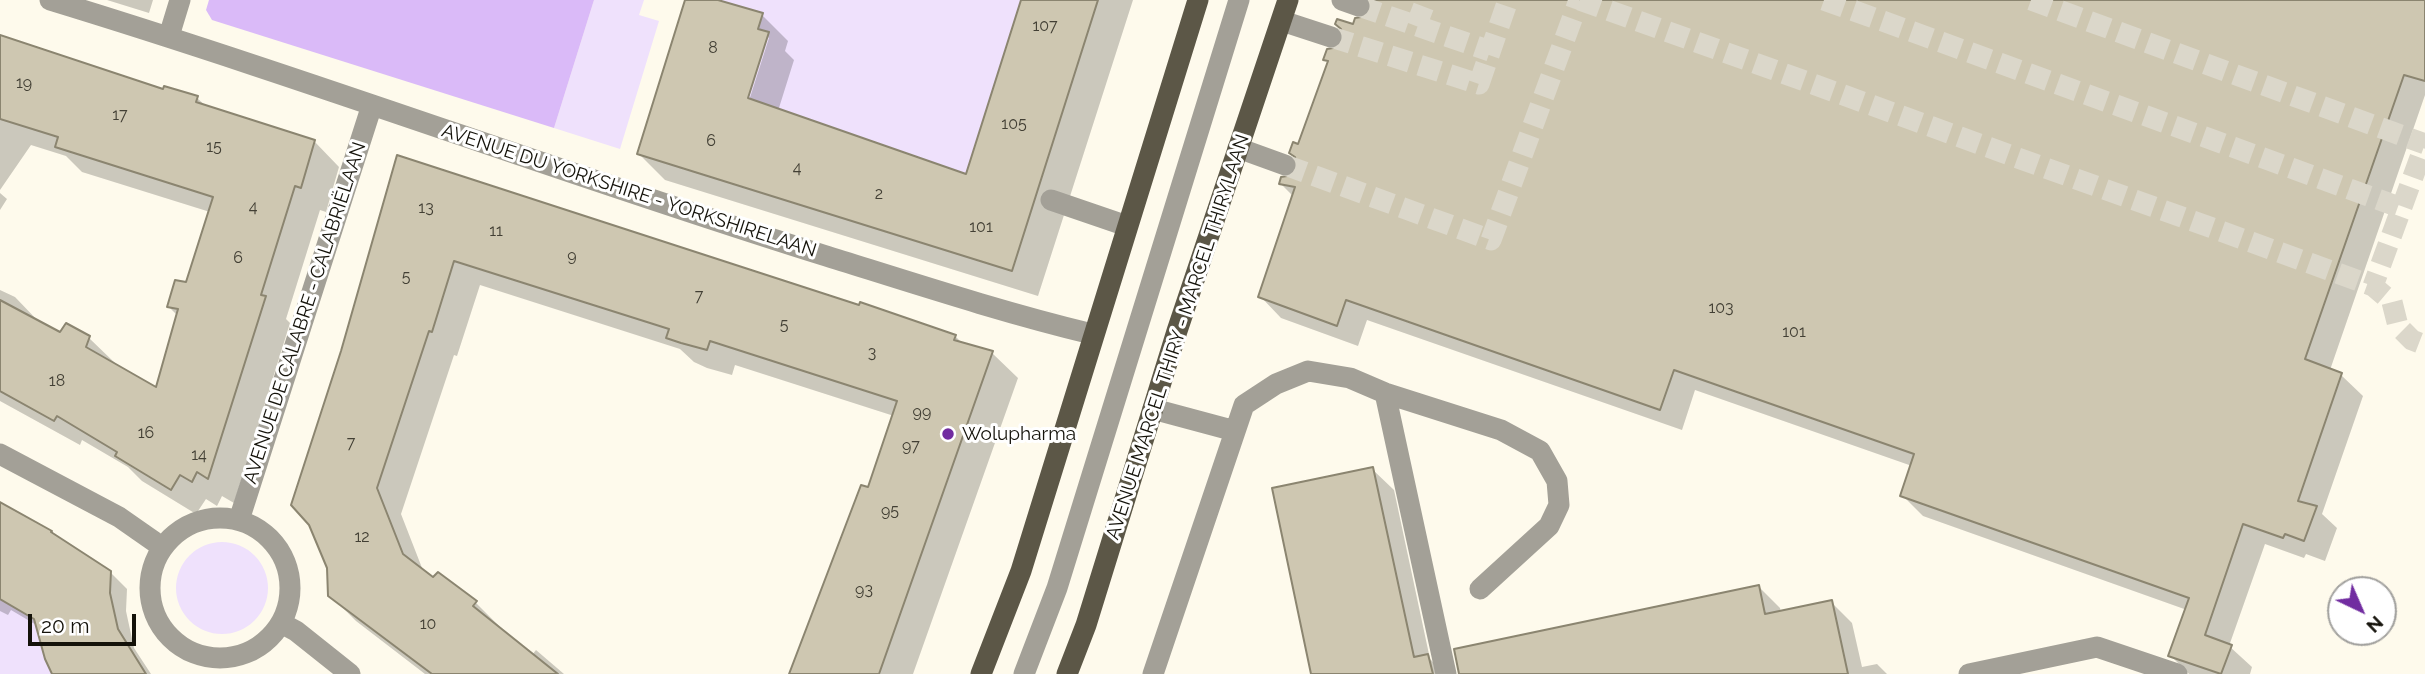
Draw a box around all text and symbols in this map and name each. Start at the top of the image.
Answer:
house number: 107 [1032,16,1058,36]
house number: 8 [708,38,718,58]
house number: 19 [16,73,32,93]
house number: 17 [112,105,128,125]
house number: 105 [1001,114,1027,134]
street label: AVENUE DU YORKSHIRE - YORKSHIRELAAN [439,119,819,263]
house number: 6 [706,131,716,151]
street label: AVENUE MARCEL THIRY - MARCEL THIRYLAAN [1102,131,1254,543]
house number: 15 [206,137,222,157]
street label: AVENUE DE CALABRE - CALABRIËLAAN [239,139,371,487]
house number: 4 [793,158,801,178]
house number: 2 [875,184,883,204]
house number: 4 [249,197,257,217]
house number: 13 [418,198,434,218]
house number: 101 [969,217,993,237]
house number: 11 [489,221,503,241]
house number: 9 [567,246,577,266]
house number: 6 [233,248,243,268]
house number: 5 [402,267,410,287]
house number: 7 [695,286,703,306]
house number: 103 [1708,298,1734,318]
house number: 5 [780,315,788,335]
house number: 101 [1782,322,1806,342]
house number: 3 [868,343,876,363]
house number: 18 [49,371,65,391]
house number: 99 [913,402,931,422]
house number: 16 [138,423,154,443]
place label: Wolupharma [962,423,1076,445]
marker: Wolupharma [940,426,956,442]
house number: 7 [347,433,355,453]
house number: 97 [902,436,920,456]
house number: 14 [191,445,207,465]
house number: 95 [881,501,899,521]
house number: 12 [354,527,370,547]
north arrow [2327,576,2397,646]
house number: 93 [855,580,873,600]
scale bar [32,600,140,644]
text: N [2362,612,2388,638]
text: 20 m [41,613,89,638]
house number: 10 [420,614,436,634]

